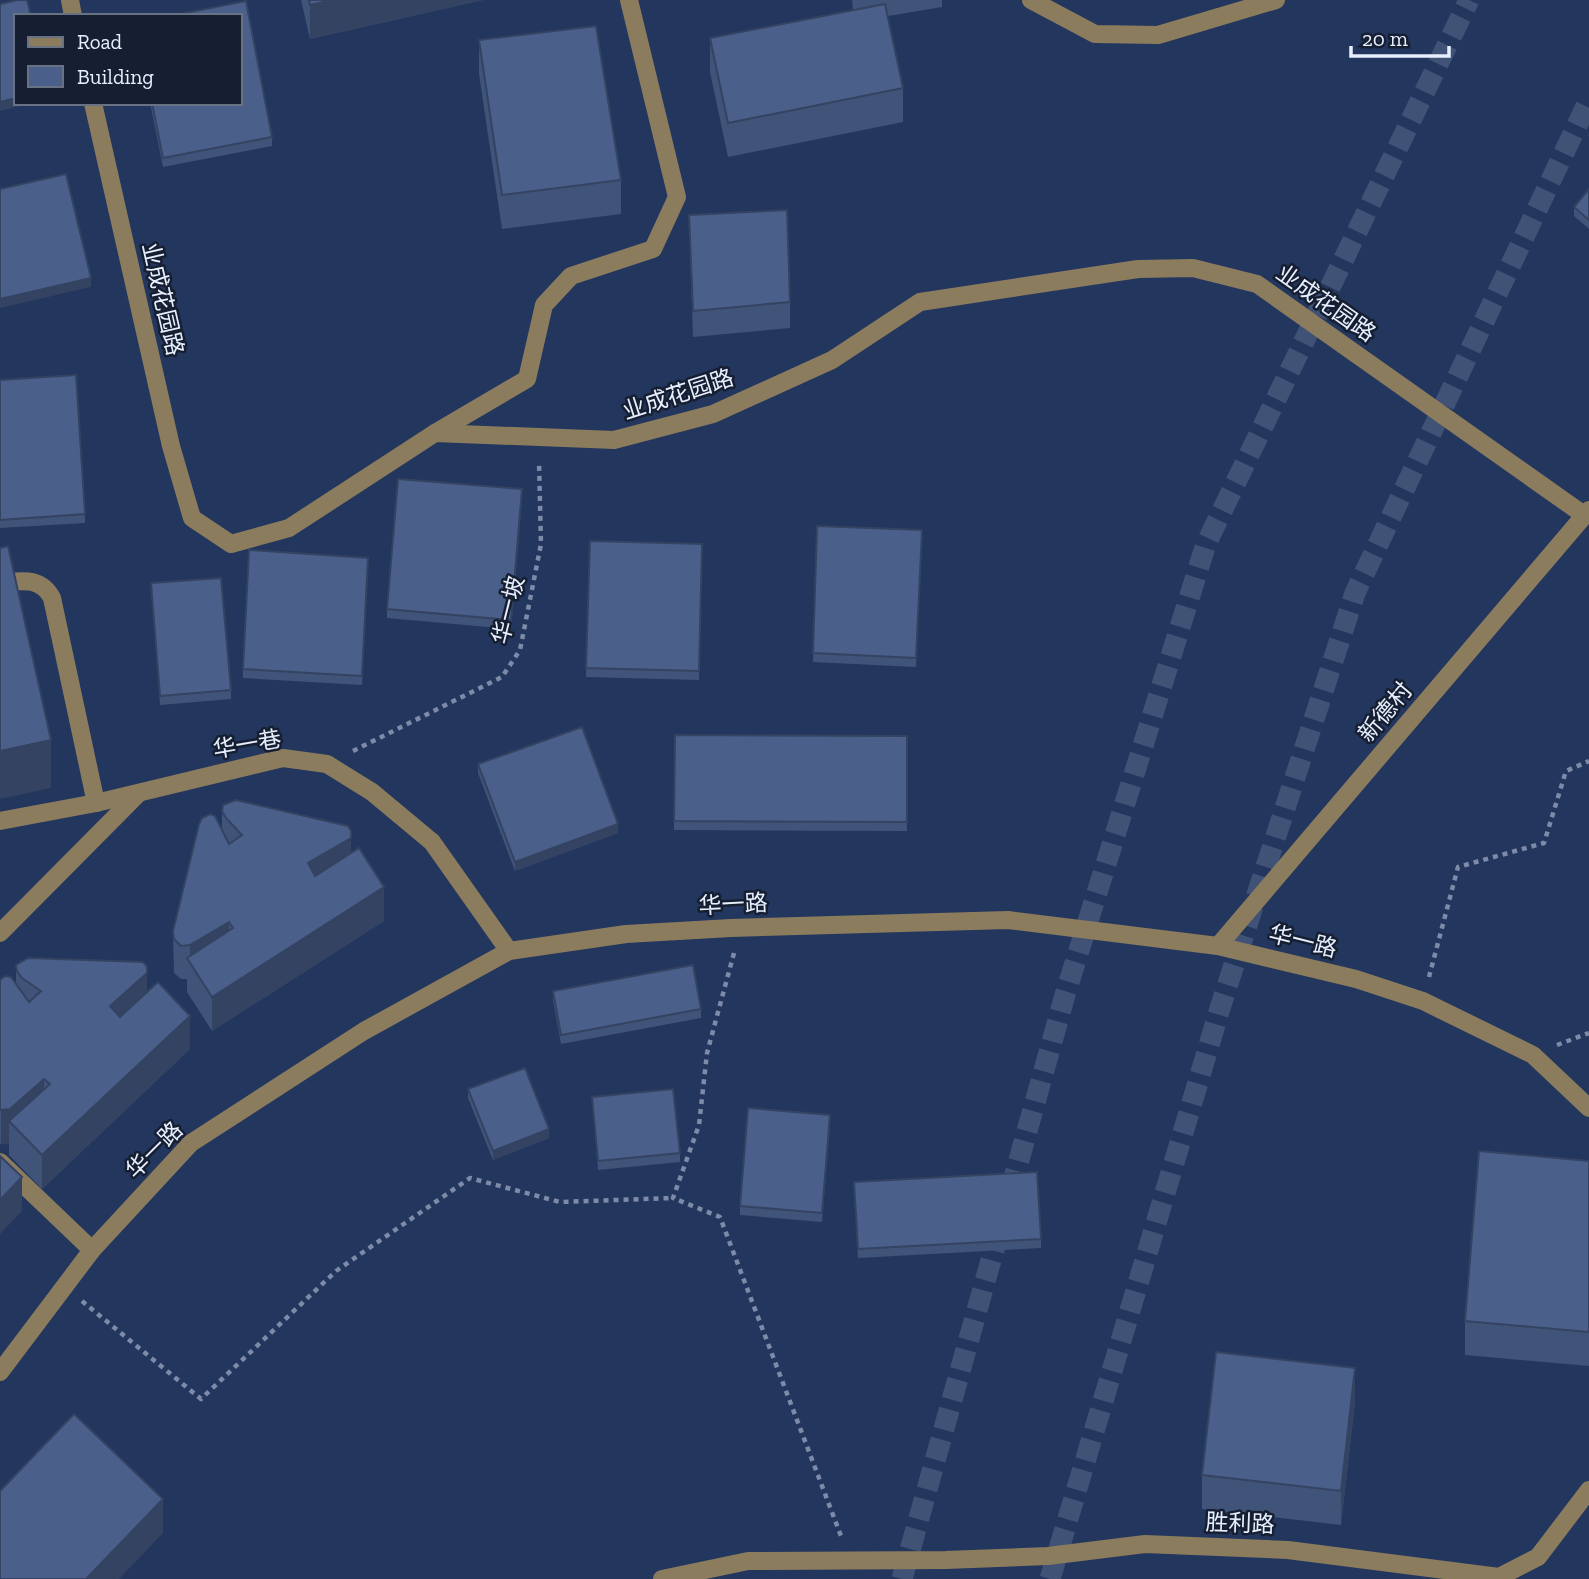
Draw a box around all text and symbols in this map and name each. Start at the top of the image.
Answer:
legend [14,14,242,105]
scale bar [1351,14,1449,58]
text: 20 m [1362,26,1408,51]
text: Road [77,29,123,54]
text: Building [77,64,154,89]
street label: 业成花园路 [136,240,190,358]
street label: 业成花园路 [1271,259,1381,347]
street label: 业成花园路 [619,363,737,425]
street label: 华一坡 [486,573,530,647]
street label: 新德村 [1352,677,1418,747]
street label: 华一巷 [211,724,283,764]
street label: 华一路 [698,888,768,920]
street label: 华一路 [1266,919,1340,963]
street label: 华一路 [120,1116,188,1184]
street label: 胜利路 [1205,1508,1275,1538]

